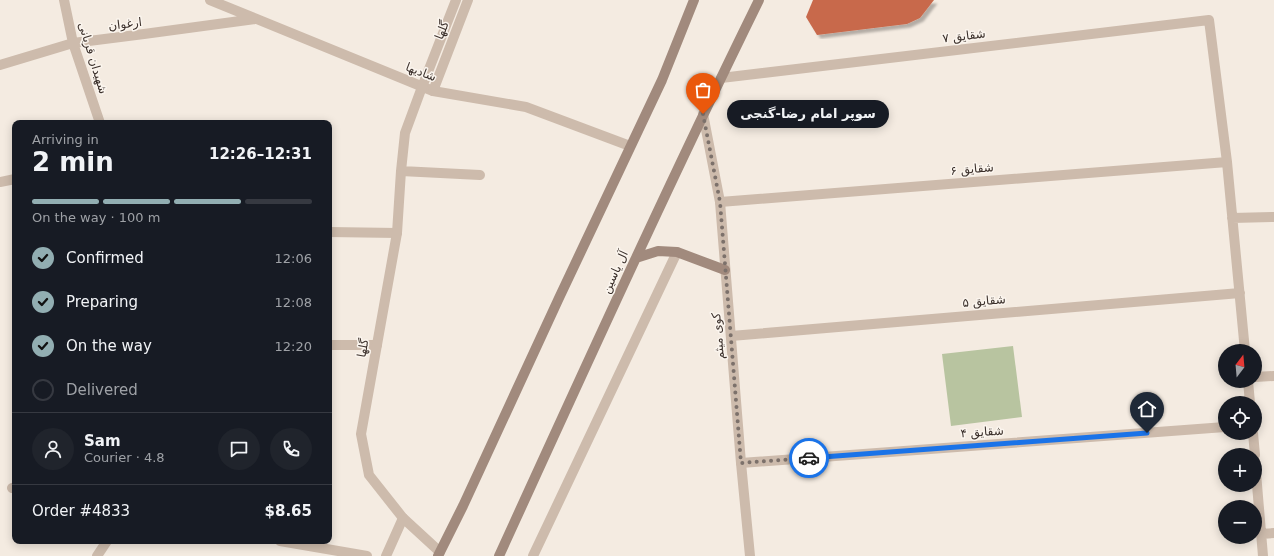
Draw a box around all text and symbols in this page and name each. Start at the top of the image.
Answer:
street label: ارغوان [107,15,143,34]
street label: گلها [432,18,452,41]
street label: شهیدان قربانی [75,20,111,96]
street label: شقایق ۷ [942,26,987,47]
street label: شادیها [404,60,438,84]
pin [686,73,720,114]
icon: bag [692,79,714,101]
callout: سوپر امام رضا-گنجی [727,100,889,128]
text: سوپر امام رضا-گنجی [740,106,876,121]
text: Arriving in [32,132,99,147]
text: 12:26–12:31 [209,145,312,163]
text: 2 min [32,147,114,177]
street label: شقایق ۶ [950,160,994,179]
text: On the way · 100 m [32,210,160,225]
icon: check [32,247,54,269]
street label: آل یاسین [598,247,632,296]
text: Confirmed [66,249,144,267]
text: 12:06 [275,251,312,266]
icon: check [32,291,54,313]
street label: شقایق ۵ [962,292,1006,311]
text: Preparing [66,293,138,311]
text: 12:08 [275,295,312,310]
street label: کوی میثم [709,312,728,360]
icon: check [32,335,54,357]
text: On the way [66,337,152,355]
street label: گلها [354,337,372,359]
text: 12:20 [275,339,312,354]
north arrow [1218,344,1262,388]
map controls [1218,344,1262,544]
text: Delivered [66,381,138,399]
pin [1130,392,1164,433]
button: locate [1218,396,1262,440]
icon: home [1136,398,1158,420]
street label: شقایق ۴ [960,424,1004,441]
button: person [32,428,74,470]
button: chat [218,428,260,470]
button: phone [270,428,312,470]
text: Sam [84,432,121,450]
courier [789,438,829,478]
icon: car [798,447,820,469]
button: + [1218,448,1262,492]
text: Courier · 4.8 [84,450,165,465]
button: − [1218,500,1262,544]
text: Order #4833 [32,502,130,520]
text: $8.65 [265,502,312,520]

